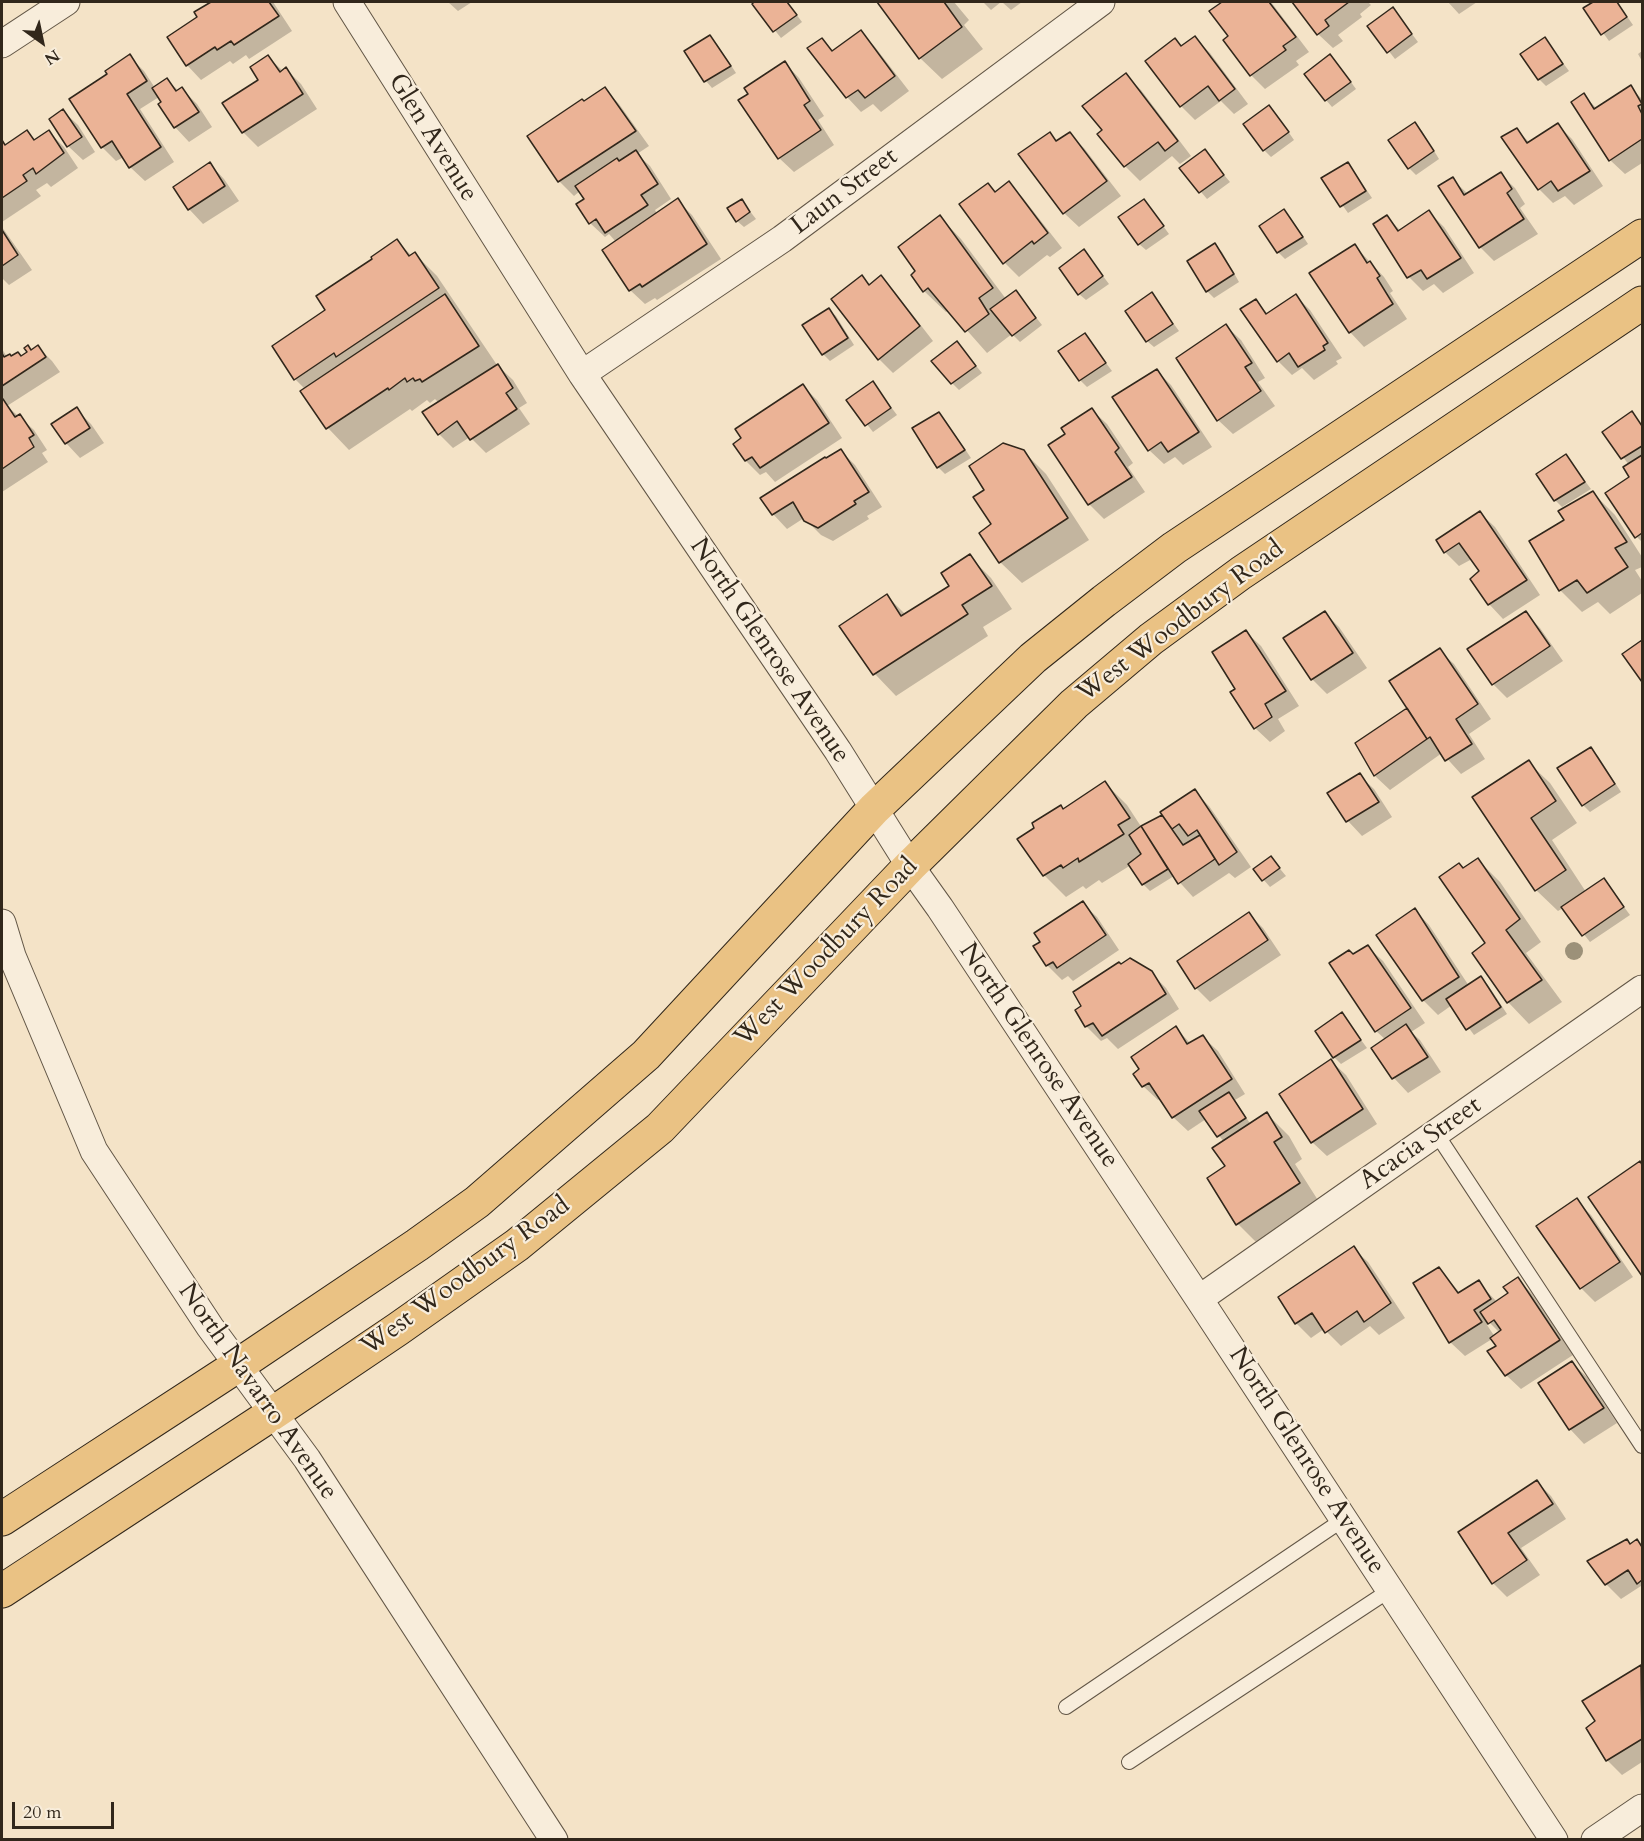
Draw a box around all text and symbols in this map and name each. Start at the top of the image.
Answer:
north arrow [12,12,72,72]
text: N [40,44,64,70]
street label: Glen Avenue [380,68,484,208]
street label: Laun Street [785,142,905,242]
street label: North Glenrose Avenue [682,533,856,769]
street label: West Woodbury Road [1072,534,1290,710]
street label: West Woodbury Road [729,852,925,1054]
street label: North Glenrose Avenue [951,938,1125,1174]
street label: Acacia Street [1354,1091,1488,1197]
street label: West Woodbury Road [355,1191,577,1363]
street label: North Navarro Avenue [170,1278,344,1506]
street label: North Glenrose Avenue [1221,1342,1391,1580]
scale bar [15,1790,117,1828]
text: 20 m [23,1800,62,1825]

